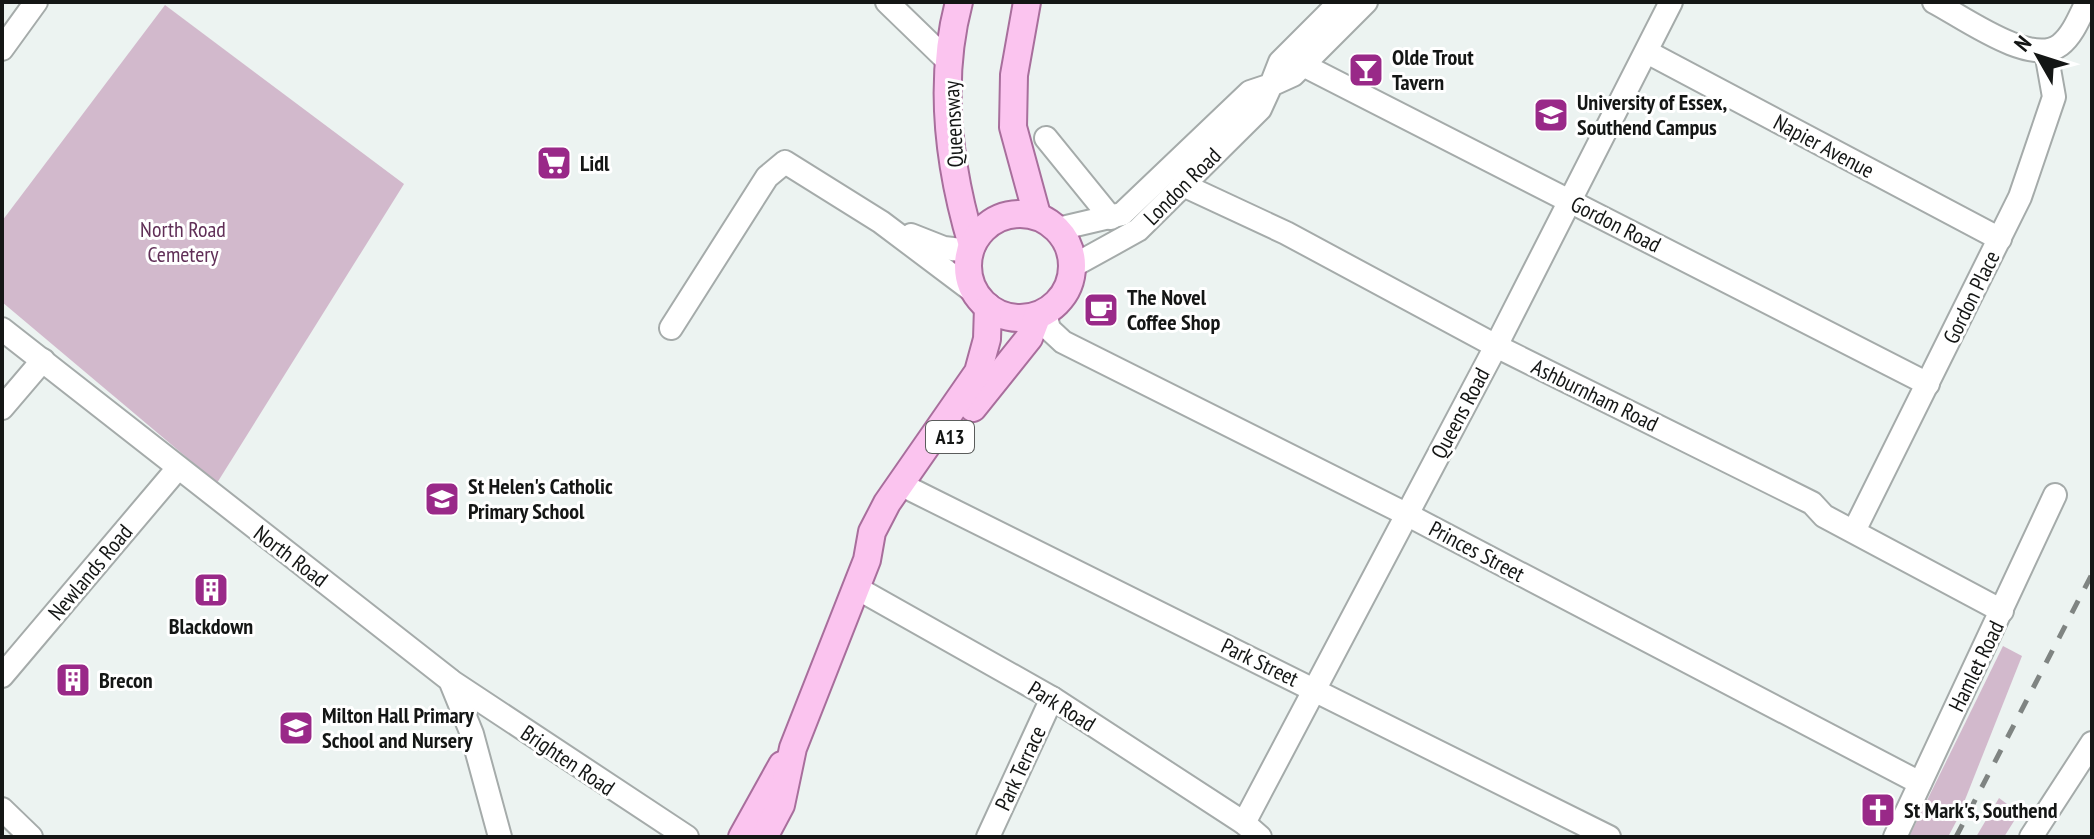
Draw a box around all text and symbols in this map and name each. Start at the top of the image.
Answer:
north arrow [1998,16,2078,96]
text: N [2008,30,2037,57]
place label: Olde Trout Tavern [1392,43,1474,96]
bar icon: Olde Trout Tavern [1347,51,1385,89]
street label: Queensway [937,79,969,168]
place label: University of Essex, Southend Campus [1577,88,1727,141]
school or university icon: University of Essex, Southend Campus [1532,96,1570,134]
street label: Napier Avenue [1769,108,1879,184]
street label: London Road [1137,141,1227,231]
supermarket icon: Lidl [535,144,573,182]
place label: Lidl [580,149,610,177]
street label: Gordon Road [1566,189,1666,259]
park label: North Road Cemetery [140,215,226,268]
street label: Gordon Place [1936,246,2006,348]
place label: The Novel Coffee Shop [1127,283,1220,336]
cafe icon: The Novel Coffee Shop [1082,291,1120,329]
street label: Ashburnham Road [1527,352,1663,438]
street label: Queens Road [1424,363,1496,463]
road number: A13 [926,421,974,453]
place label: St Helen's Catholic Primary School [468,472,613,525]
school or university icon: St Helen's Catholic Primary School [423,480,461,518]
street label: Princes Street [1425,514,1529,588]
street label: Newlands Road [42,518,138,626]
street label: North Road [248,519,334,593]
building icon: Blackdown [192,571,230,609]
place label: Blackdown [169,612,253,640]
street label: Hamlet Road [1942,616,2010,716]
street label: Park Street [1217,631,1303,693]
building icon: Brecon [54,661,92,699]
place label: Brecon [99,666,153,694]
street label: Park Road [1023,674,1101,738]
place label: Milton Hall Primary School and Nursery [322,701,475,754]
school or university icon: Milton Hall Primary School and Nursery [277,709,315,747]
street label: Brighten Road [516,718,620,802]
street label: Park Terrace [988,721,1052,815]
church icon: St Mark's, Southend [1859,791,1897,829]
place label: St Mark's, Southend [1904,796,2058,824]

